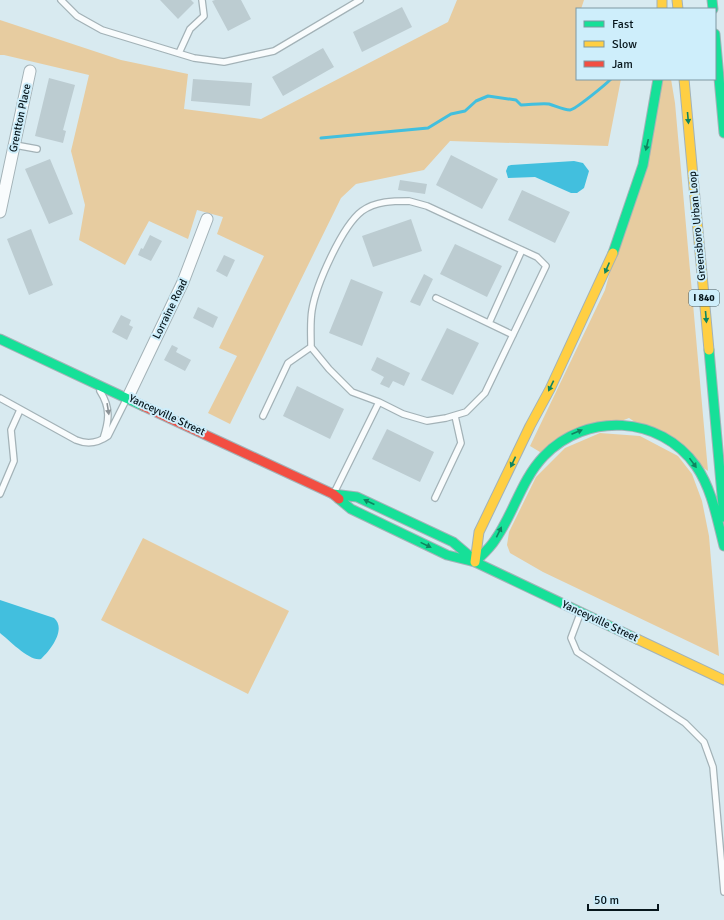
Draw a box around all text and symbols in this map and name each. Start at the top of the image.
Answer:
legend [576,8,716,80]
text: Fast [612,17,633,32]
text: Slow [612,37,637,52]
text: Jam [612,57,633,72]
street label: Grentton Place [6,83,34,153]
one-way arrow [684,112,691,124]
one-way arrow [644,139,650,151]
street label: Greensboro Urban Loop [686,170,708,281]
one-way arrow [604,263,610,274]
street label: Lorraine Road [150,277,190,341]
road number: I 840 [689,290,719,306]
one-way arrow [702,311,709,323]
one-way arrow [548,380,555,392]
street label: Yanceyville Street [127,392,207,438]
one-way arrow [105,403,111,416]
one-way arrow [572,429,583,435]
one-way arrow [510,456,516,467]
one-way arrow [689,458,698,469]
one-way arrow [363,499,374,505]
one-way arrow [496,526,502,537]
one-way arrow [420,542,432,548]
street label: Yanceyville Street [560,598,640,644]
scale bar [588,886,658,912]
text: 50 m [594,893,619,908]

